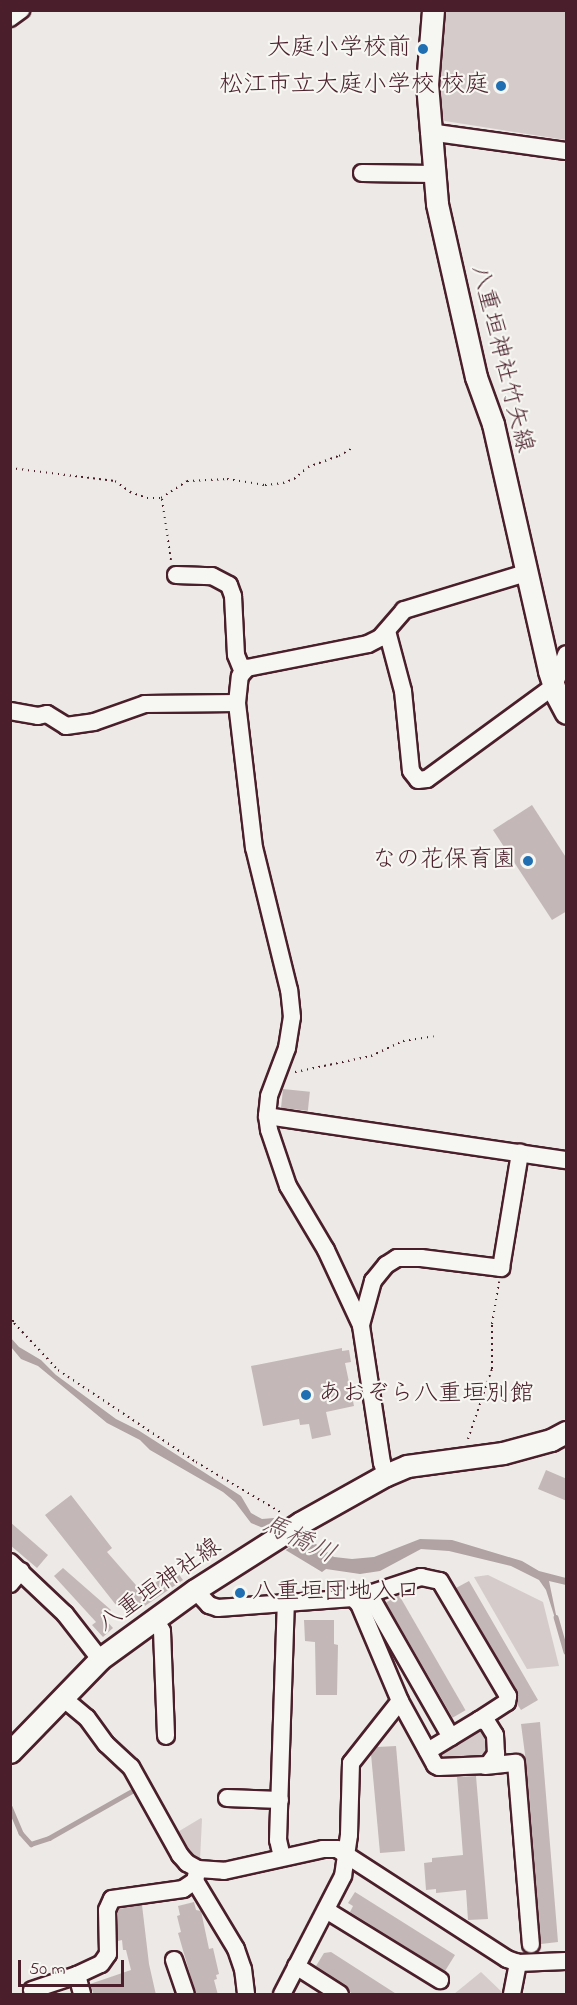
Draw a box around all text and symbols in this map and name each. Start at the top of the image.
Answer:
place label: 大庭小学校前 [267,35,411,63]
marker: 大庭小学校前 [416,42,430,56]
place label: 松江市立大庭小学校 校庭 [219,72,489,100]
marker: 松江市立大庭小学校 校庭 [494,79,508,93]
street label: 八重垣神社竹矢線 [464,262,538,456]
place label: なの花保育園 [372,847,516,875]
marker: なの花保育園 [521,854,535,868]
place label: あおぞら八重垣別館 [318,1381,534,1409]
marker: あおぞら八重垣別館 [299,1388,313,1402]
water label: 馬橋川 [256,1510,340,1572]
street label: 八重垣神社線 [93,1533,227,1639]
place label: 八重垣団地入口 [252,1579,420,1607]
marker: 八重垣団地入口 [233,1586,247,1600]
scale bar [21,1948,128,1986]
text: 50 m [29,1957,66,1983]

